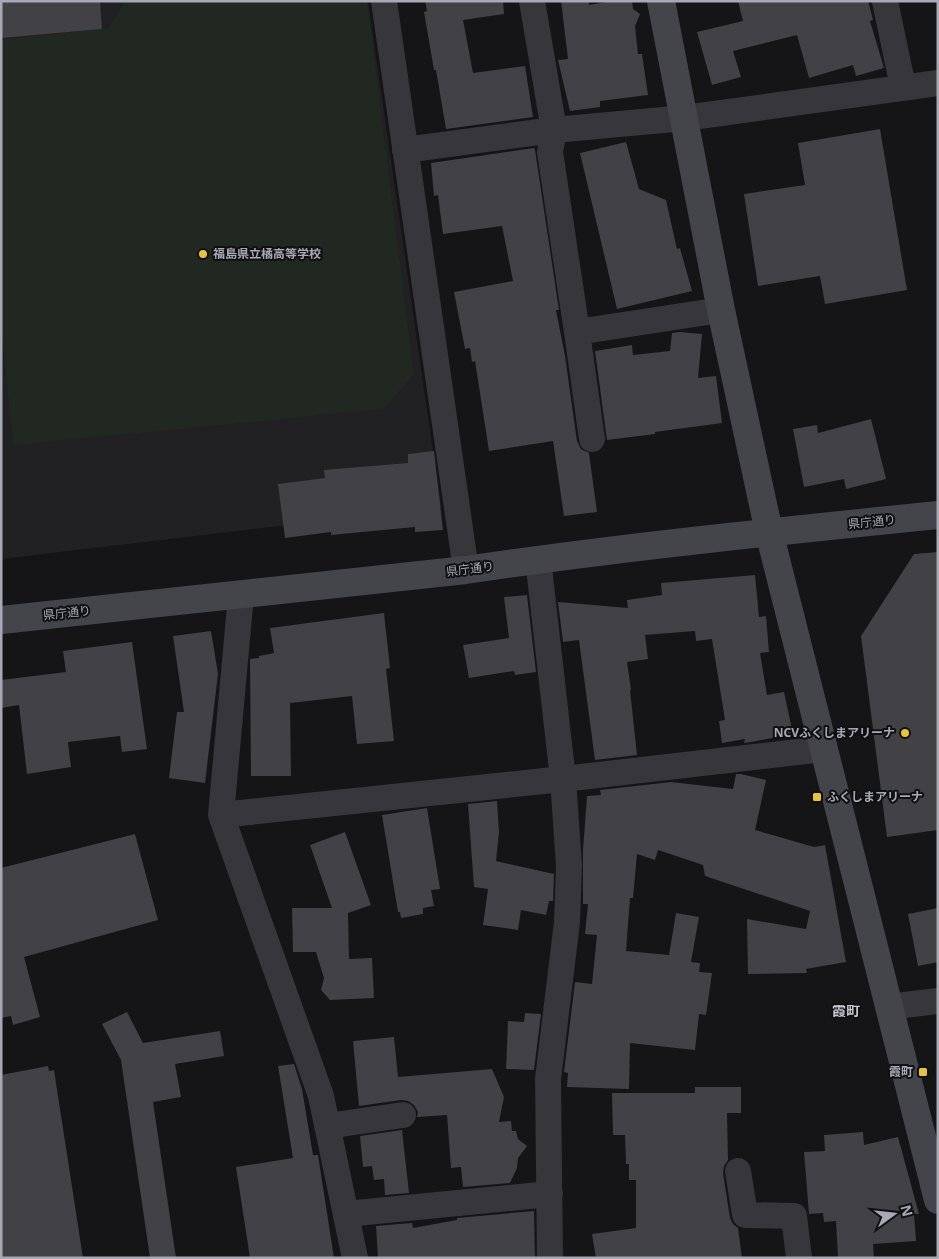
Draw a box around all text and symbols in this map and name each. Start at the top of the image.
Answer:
place label: 福島県立橘高等学校 [213,245,321,262]
marker: 福島県立橘高等学校 [197,248,209,260]
street label: 県庁通り [847,511,897,532]
street label: 県庁通り [445,557,495,580]
street label: 県庁通り [42,602,92,623]
place label: NCVふくしまアリーナ [774,724,895,741]
marker: NCVふくしまアリーナ [899,727,911,739]
place label: ふくしまアリーナ [827,788,923,805]
marker: ふくしまアリーナ [811,791,823,803]
district label: 霞町 [832,1001,860,1020]
place label: 霞町 [889,1063,913,1080]
marker: 霞町 [917,1066,929,1078]
north arrow [869,1189,919,1239]
text: N [896,1203,918,1218]

